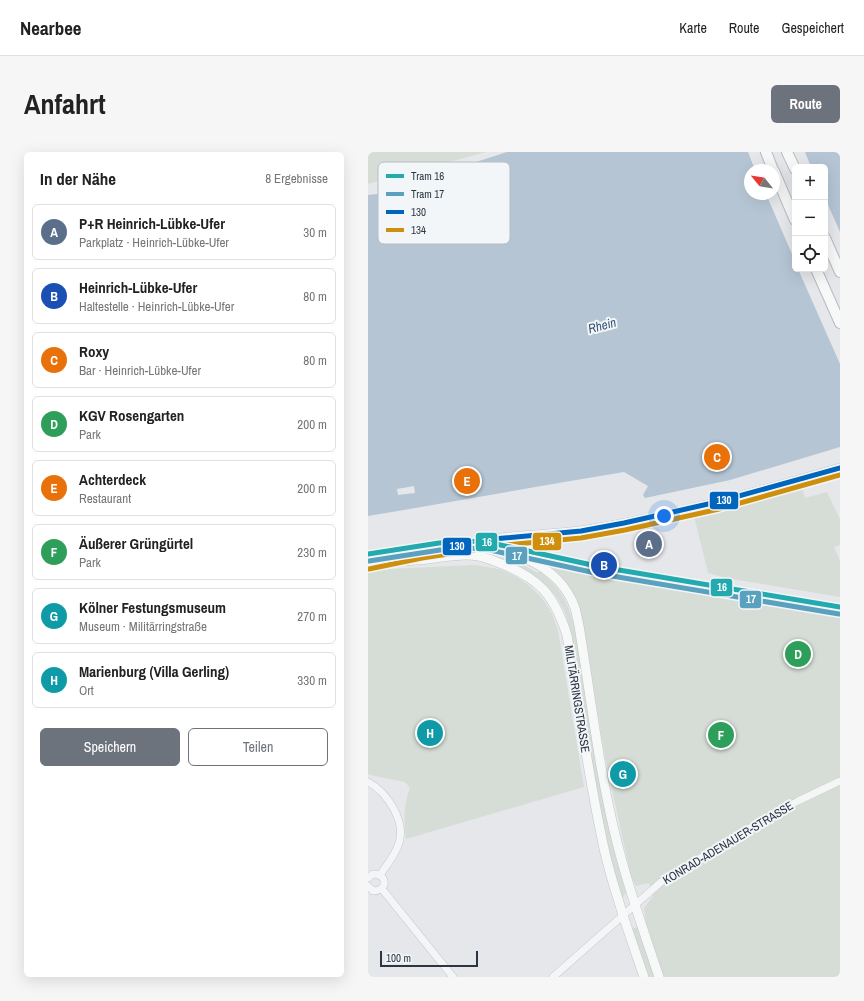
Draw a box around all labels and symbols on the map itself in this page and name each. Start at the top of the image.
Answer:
legend [378,162,510,244]
north arrow [744,164,780,200]
text: Tram 16 [411,169,444,183]
text: Tram 17 [411,187,444,201]
text: 130 [411,205,426,219]
text: 134 [411,223,426,237]
water label: Rhein [586,314,618,337]
pin: C [704,442,730,472]
pin: E [454,466,480,496]
line badge: 130 [709,491,739,510]
text: 130 [716,493,732,507]
your location [654,506,674,526]
pin: A [636,529,662,559]
line badge: 16 [475,532,498,552]
line badge: 134 [532,532,562,551]
text: 134 [539,534,555,548]
text: 16 [482,535,492,549]
line badge: 130 [442,537,472,556]
text: 130 [449,539,465,553]
line badge: 17 [505,546,528,565]
text: 17 [512,549,522,563]
pin: B [591,550,617,580]
line badge: 16 [710,578,733,597]
text: 16 [717,580,727,594]
line badge: 17 [739,590,762,609]
text: 17 [746,592,756,606]
pin: D [785,639,811,669]
street label: MILITÄRRINGSTRASSE [561,644,593,754]
pin: H [417,718,443,748]
pin: F [708,720,734,750]
pin: G [610,759,636,789]
street label: KONRAD-ADENAUER-STRASSE [660,798,796,888]
scale bar [380,949,478,968]

